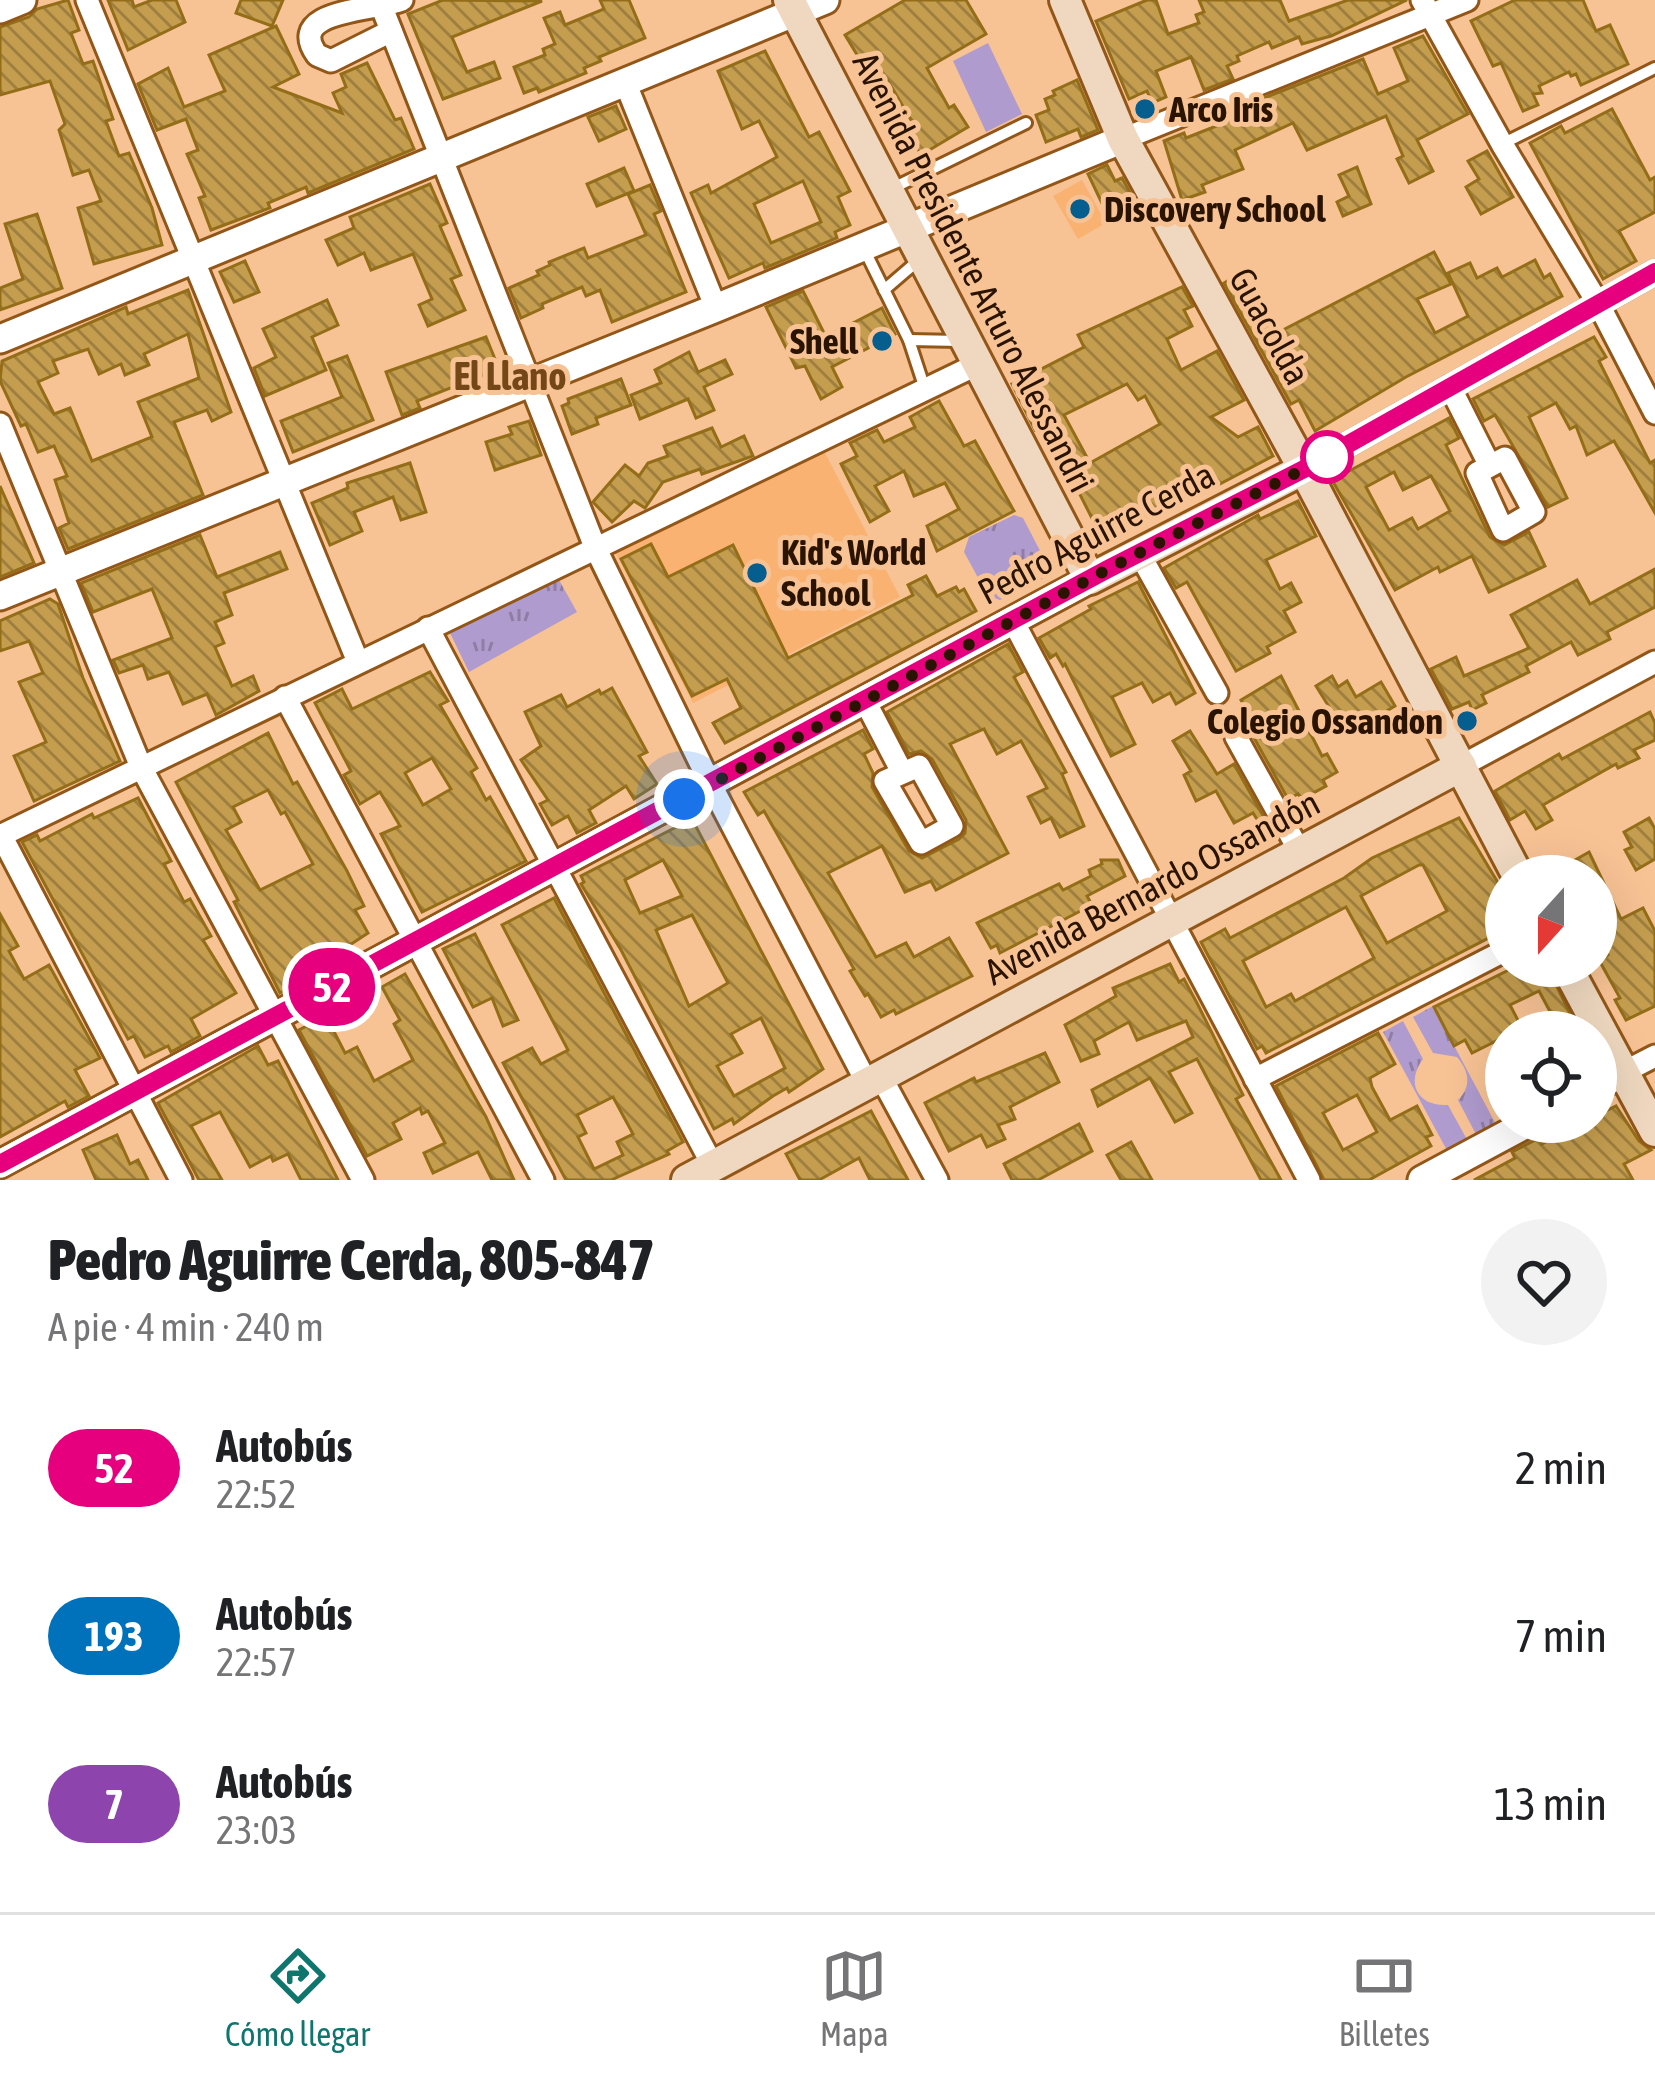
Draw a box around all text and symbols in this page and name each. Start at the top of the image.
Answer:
street label: Avenida Presidente Arturo Alessandri [845,45,1103,499]
place label: Arco Iris [1168,88,1274,130]
marker: Arco Iris [1132,96,1158,122]
place label: Discovery School [1104,188,1326,230]
marker: Discovery School [1067,196,1093,222]
street label: Guacolda [1221,261,1319,391]
place label: Shell [790,320,858,362]
marker: Shell [869,328,895,354]
district label: El Llano [453,354,567,398]
unlabelled marker [1302,432,1352,482]
street label: Pedro Aguirre Cerda [971,453,1221,613]
place label: Kid's World School [781,531,926,614]
marker: Kid's World School [744,560,770,586]
place label: Colegio Ossandon [1207,700,1443,742]
marker: Colegio Ossandon [1454,708,1480,734]
your location [654,769,714,829]
street label: Avenida Bernardo Ossandón [978,781,1326,993]
north arrow [1485,855,1617,987]
map controls [1485,855,1617,1143]
line badge: 52 [278,948,386,1026]
text: 52 [312,963,352,1011]
button: locate [1485,1011,1617,1143]
button: heart [1481,1219,1607,1345]
text: Pedro Aguirre Cerda, 805-847 [48,1227,655,1292]
text: A pie · 4 min · 240 m [48,1305,324,1349]
text: Autobús [216,1420,352,1472]
text: 2 min [1515,1442,1607,1494]
text: 52 [94,1444,134,1492]
text: 22:52 [216,1472,296,1516]
text: Autobús [216,1588,352,1640]
text: 7 min [1515,1610,1607,1662]
text: 193 [84,1612,144,1660]
text: 22:57 [216,1640,296,1684]
text: Autobús [216,1756,352,1808]
text: 13 min [1494,1778,1607,1830]
text: 7 [104,1780,124,1828]
text: 23:03 [216,1808,297,1852]
tab: Cómo llegar [225,1943,370,2053]
tab: Mapa [820,1943,889,2053]
tab: Billetes [1339,1943,1430,2053]

